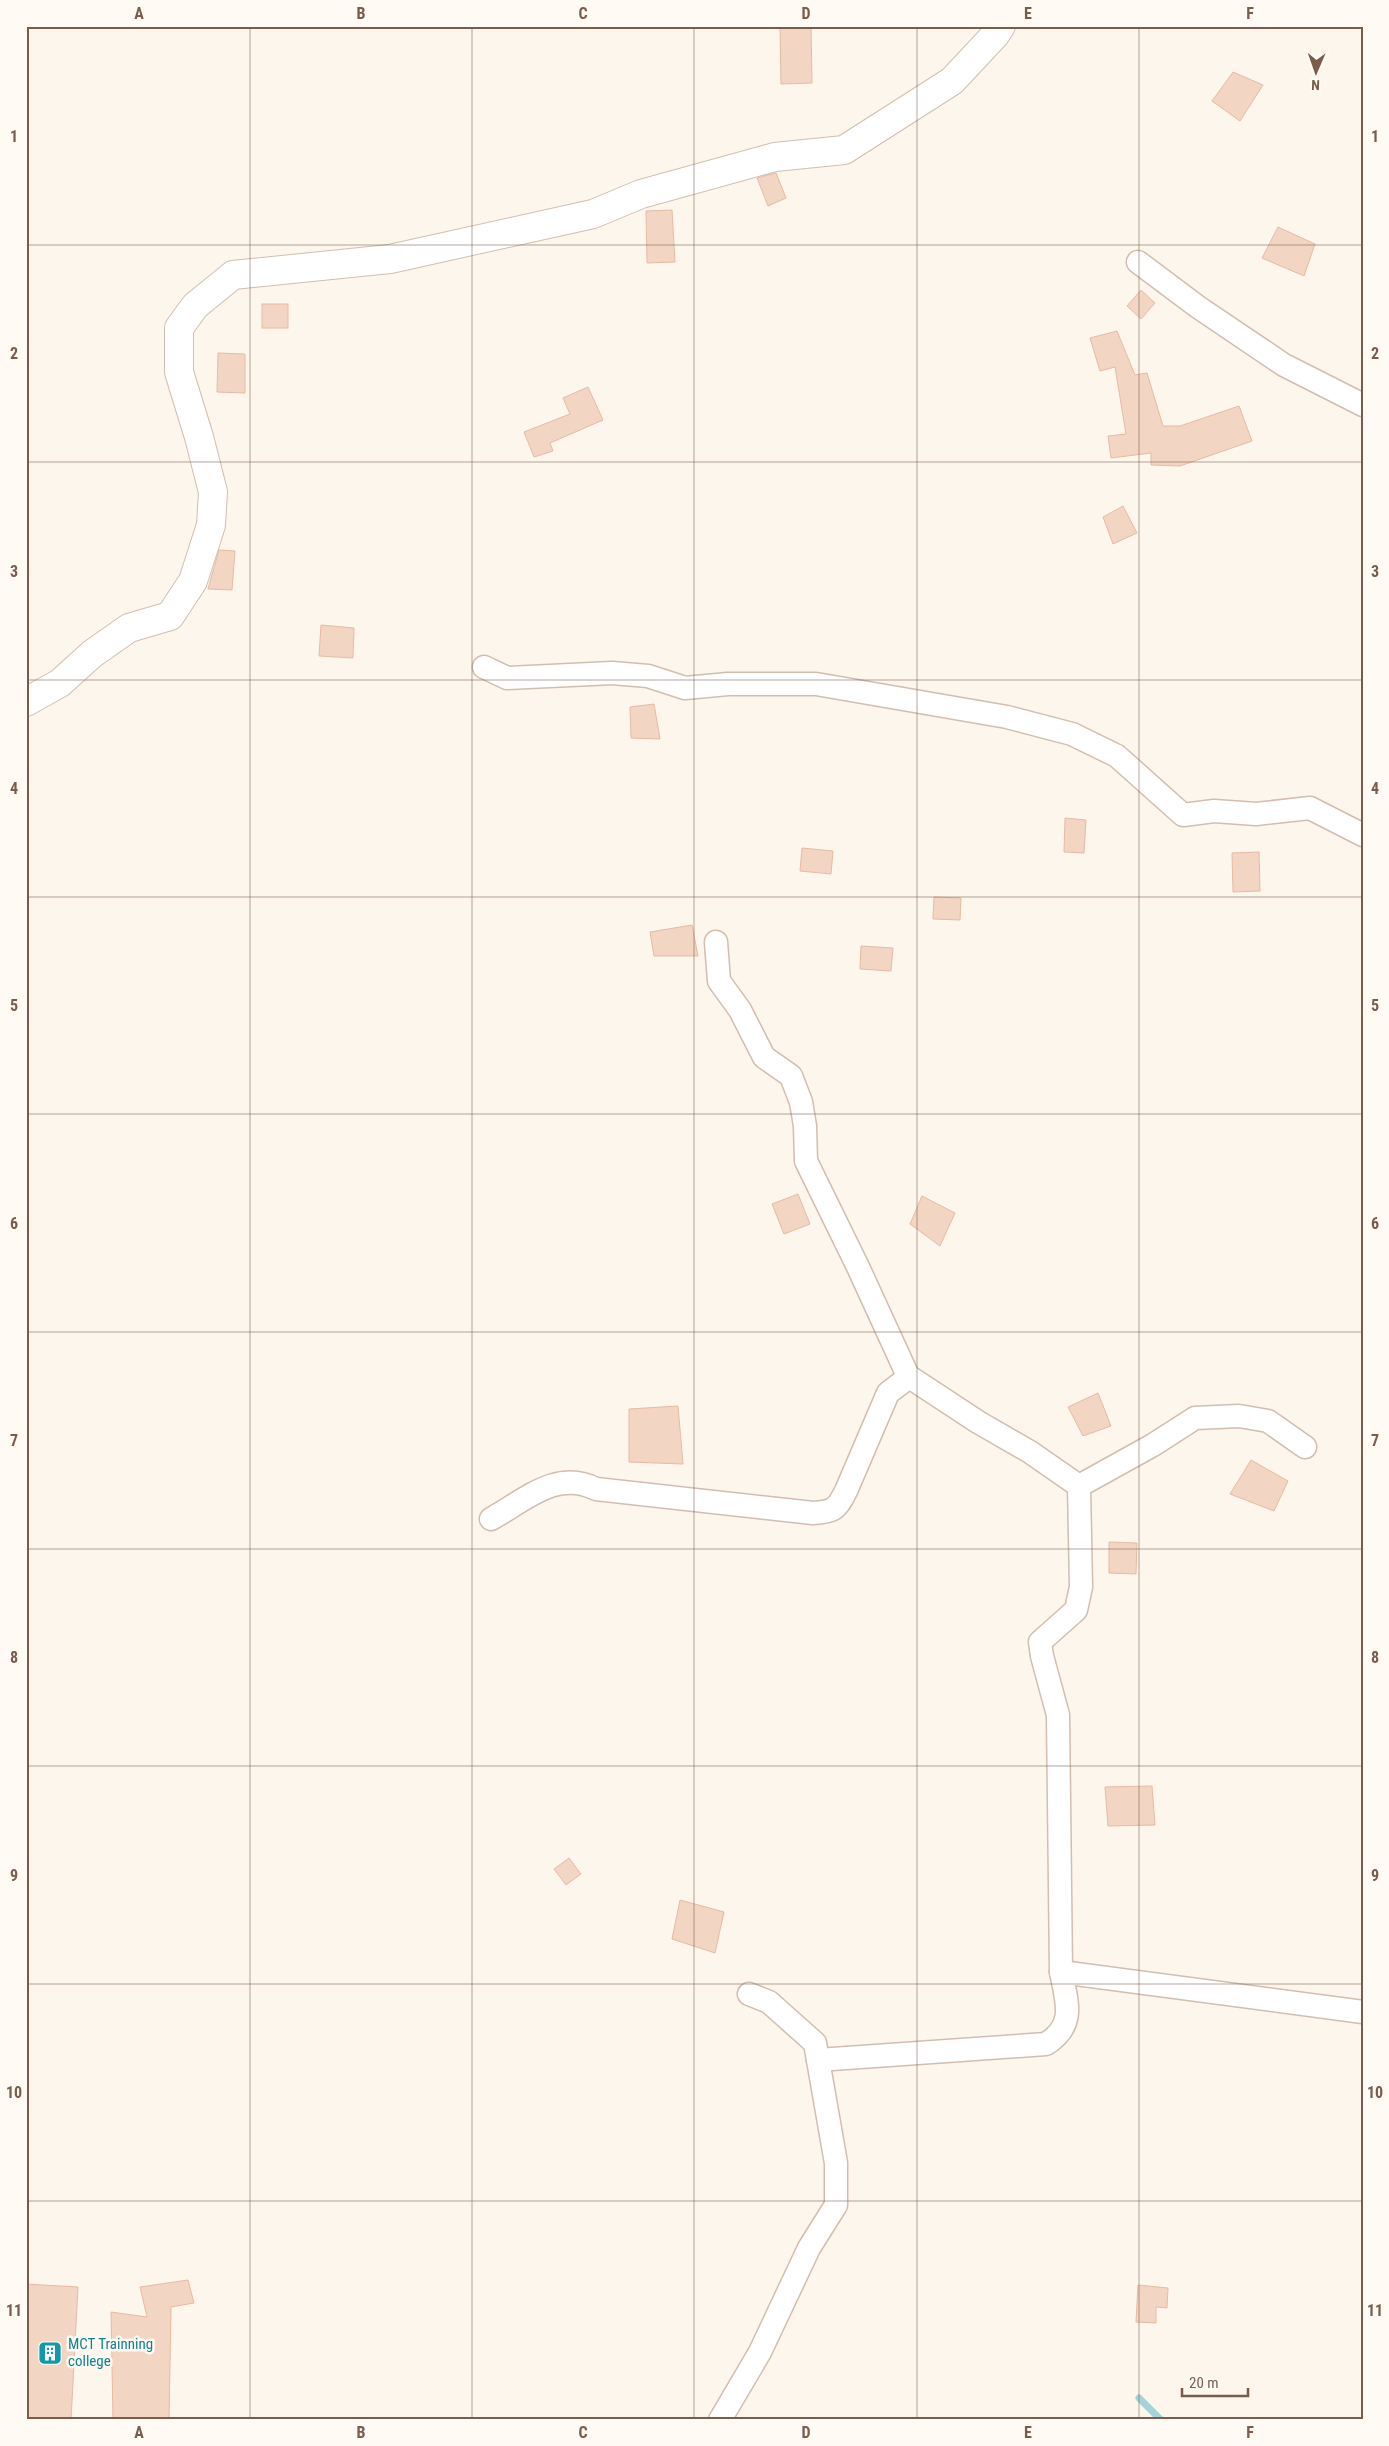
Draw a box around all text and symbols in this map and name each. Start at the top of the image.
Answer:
text: A [134,4,144,23]
text: B [357,4,366,23]
text: C [578,4,588,23]
text: D [801,4,811,23]
text: E [1024,4,1032,23]
text: F [1246,4,1254,23]
north arrow [1292,48,1342,98]
text: N [1311,77,1320,93]
text: 1 [10,127,18,146]
text: 1 [1371,127,1379,146]
text: 2 [10,344,18,363]
text: 2 [1371,344,1379,363]
text: 3 [10,562,18,581]
text: 3 [1371,562,1379,581]
text: 4 [10,779,18,798]
text: 4 [1371,779,1379,798]
text: 5 [10,996,18,1015]
text: 5 [1371,996,1379,1015]
text: 6 [10,1214,18,1233]
text: 6 [1371,1214,1379,1233]
text: 7 [10,1431,18,1450]
text: 7 [1371,1431,1379,1450]
text: 8 [10,1648,18,1667]
text: 8 [1371,1648,1379,1667]
text: 9 [10,1866,18,1885]
text: 9 [1371,1866,1379,1885]
text: 10 [6,2083,22,2102]
text: 10 [1367,2083,1383,2102]
text: 11 [6,2301,22,2320]
text: 11 [1367,2301,1383,2320]
place label: MCT Trainning college [68,2335,153,2370]
building icon: MCT Trainning college [37,2340,63,2366]
scale bar [1182,2366,1248,2398]
text: 20 m [1189,2374,1219,2392]
text: A [134,2423,144,2442]
text: B [357,2423,366,2442]
text: C [578,2423,588,2442]
text: D [801,2423,811,2442]
text: E [1024,2423,1032,2442]
text: F [1246,2423,1254,2442]

